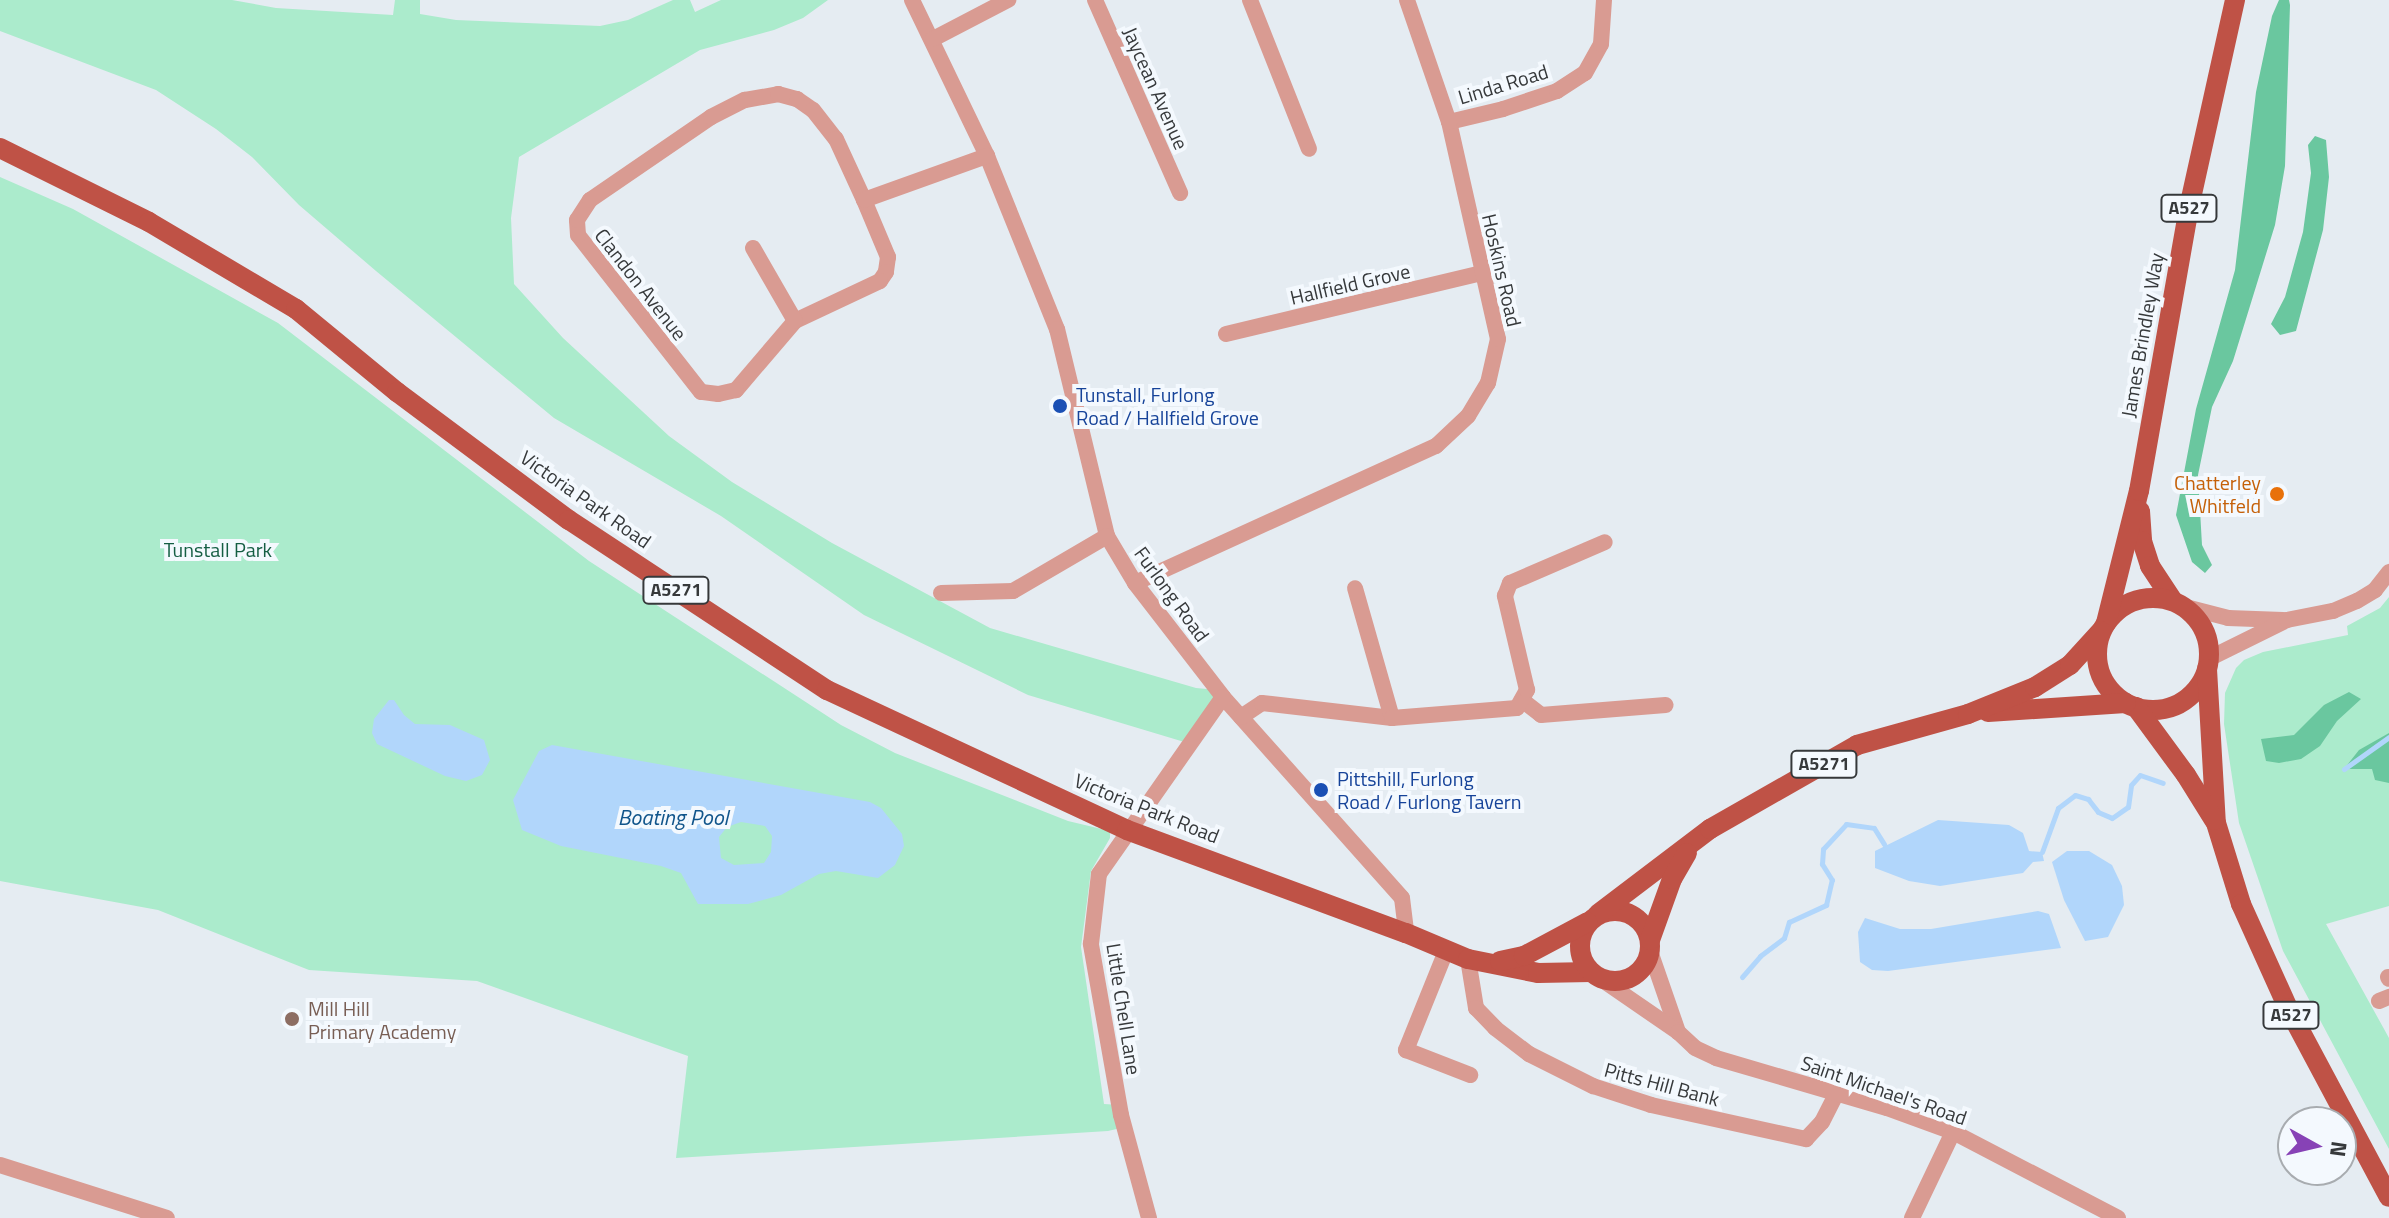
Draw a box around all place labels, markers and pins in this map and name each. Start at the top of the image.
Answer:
place label: Tunstall, Furlong Road / Hallfield Grove [1076,382,1259,429]
marker: Tunstall, Furlong Road / Hallfield Grove [1051,397,1069,415]
place label: Chatterley Whitfeld [2174,470,2261,517]
marker: Chatterley Whitfeld [2268,485,2286,503]
place label: Pittshill, Furlong Road / Furlong Tavern [1337,766,1521,813]
marker: Pittshill, Furlong Road / Furlong Tavern [1312,781,1330,799]
place label: Mill Hill Primary Academy [308,996,456,1043]
marker: Mill Hill Primary Academy [283,1010,301,1028]

